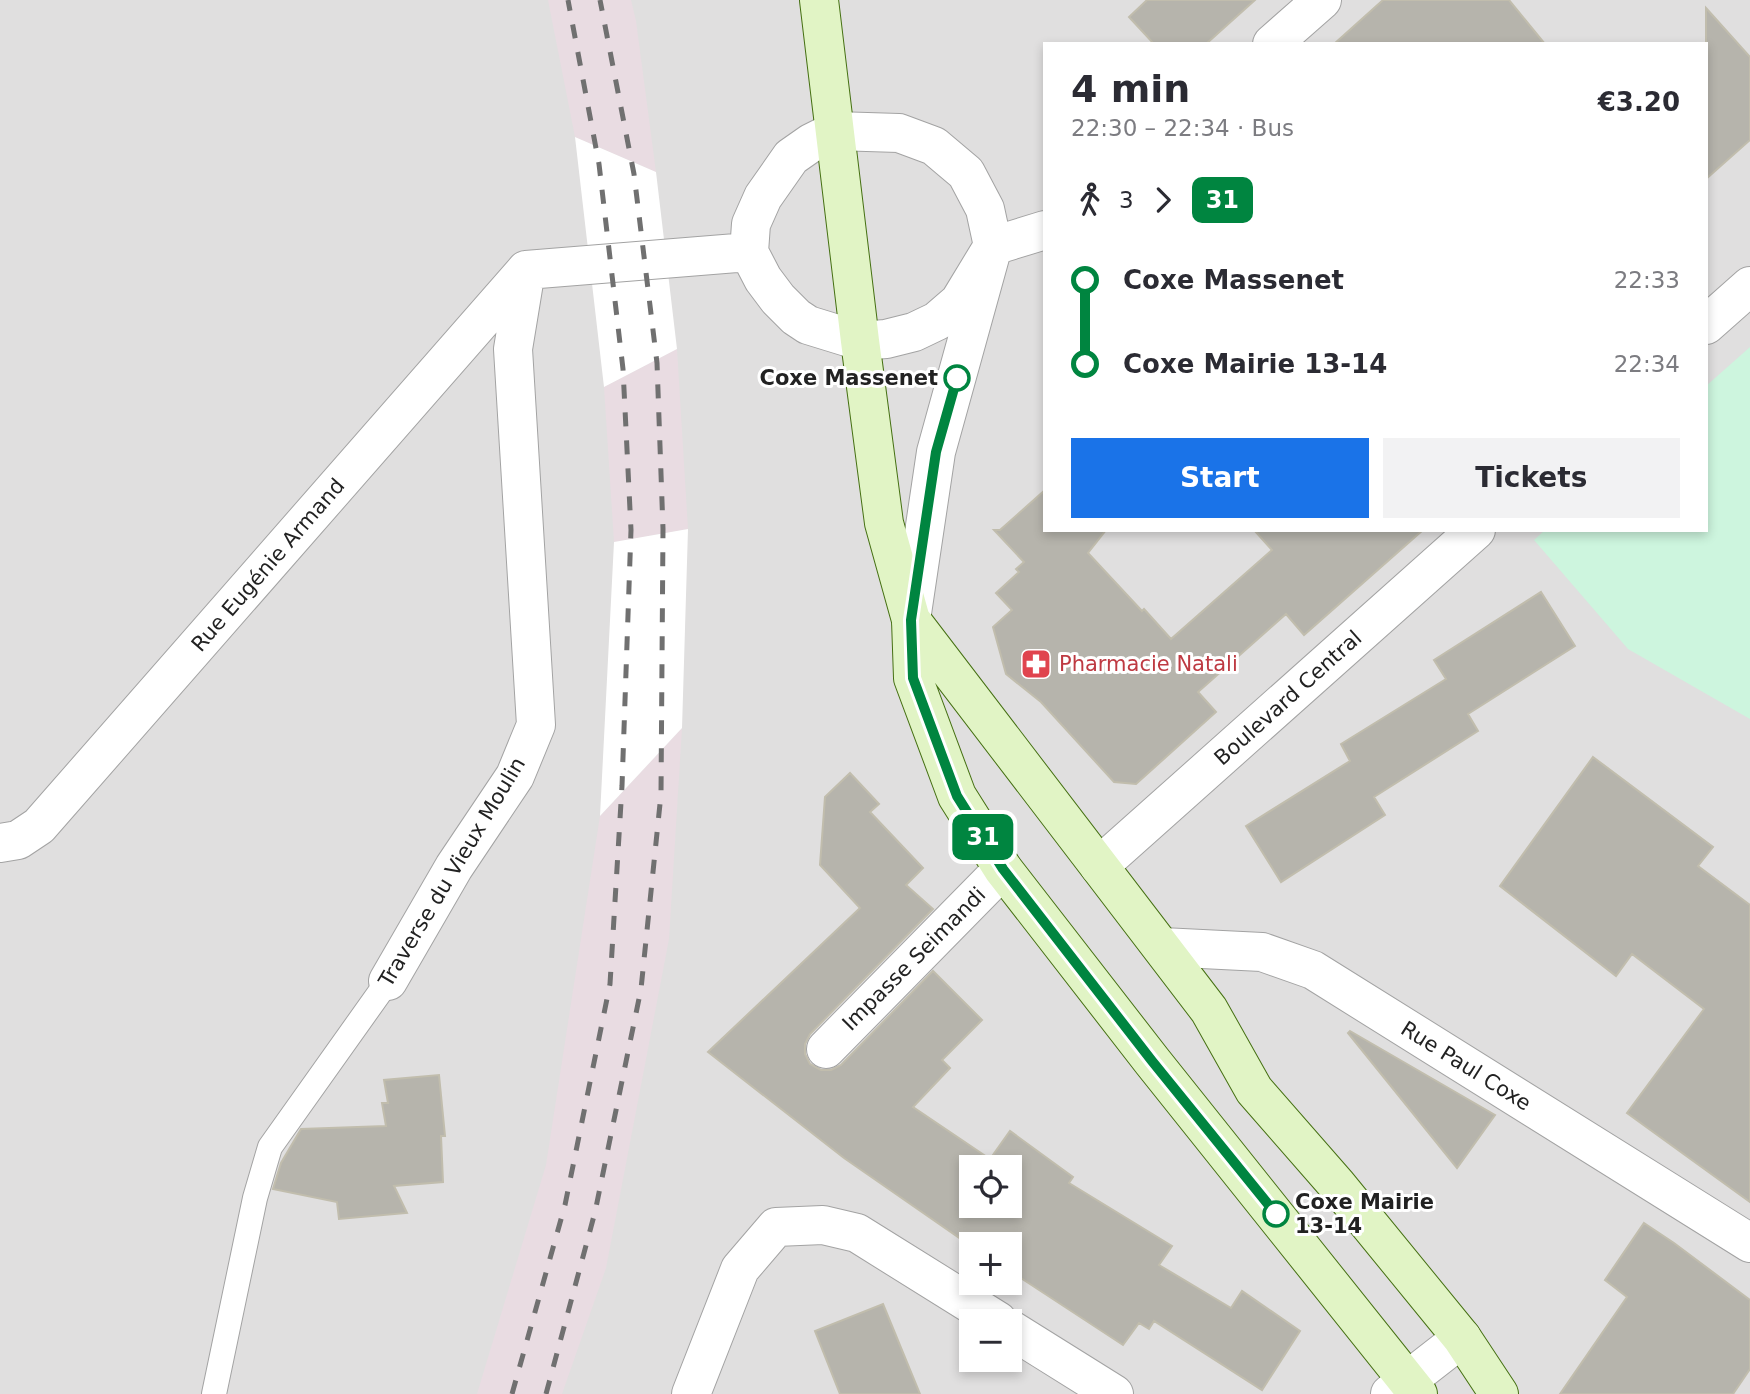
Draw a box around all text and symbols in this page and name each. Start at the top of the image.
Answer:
text: 4 min [1071,67,1190,111]
text: €3.20 [1598,87,1680,117]
text: 22:30 – 22:34 · Bus [1071,115,1294,141]
icon: walk [1071,181,1109,219]
icon: forward [1144,181,1182,219]
text: 31 [1206,186,1239,214]
text: 3 [1119,187,1134,213]
text: Coxe Massenet [1123,265,1344,295]
text: 22:33 [1614,267,1680,293]
text: Coxe Mairie 13-14 [1123,349,1387,379]
text: 22:34 [1614,351,1680,377]
marker: Coxe Massenet [944,365,970,391]
place label: Coxe Massenet [760,366,938,390]
button: Start [1071,438,1369,518]
button: Tickets [1383,438,1680,518]
street label: Rue Eugénie Armand [187,474,349,656]
street label: Boulevard Central [1210,626,1366,770]
pharmacy icon: Pharmacie Natali [1019,647,1053,681]
place label: Pharmacie Natali [1059,652,1238,676]
street label: Traverse du Vieux Moulin [373,753,530,992]
line badge: 31 [951,814,1014,860]
text: 31 [966,823,1000,851]
street label: Impasse Seimandi [838,883,990,1035]
street label: Rue Paul Coxe [1397,1016,1535,1116]
map controls [959,1155,1022,1372]
button: locate [959,1155,1022,1218]
place label: Coxe Mairie 13-14 [1295,1190,1434,1238]
marker: Coxe Mairie 13-14 [1263,1201,1289,1227]
button: + [959,1232,1022,1295]
button: − [959,1309,1022,1372]

